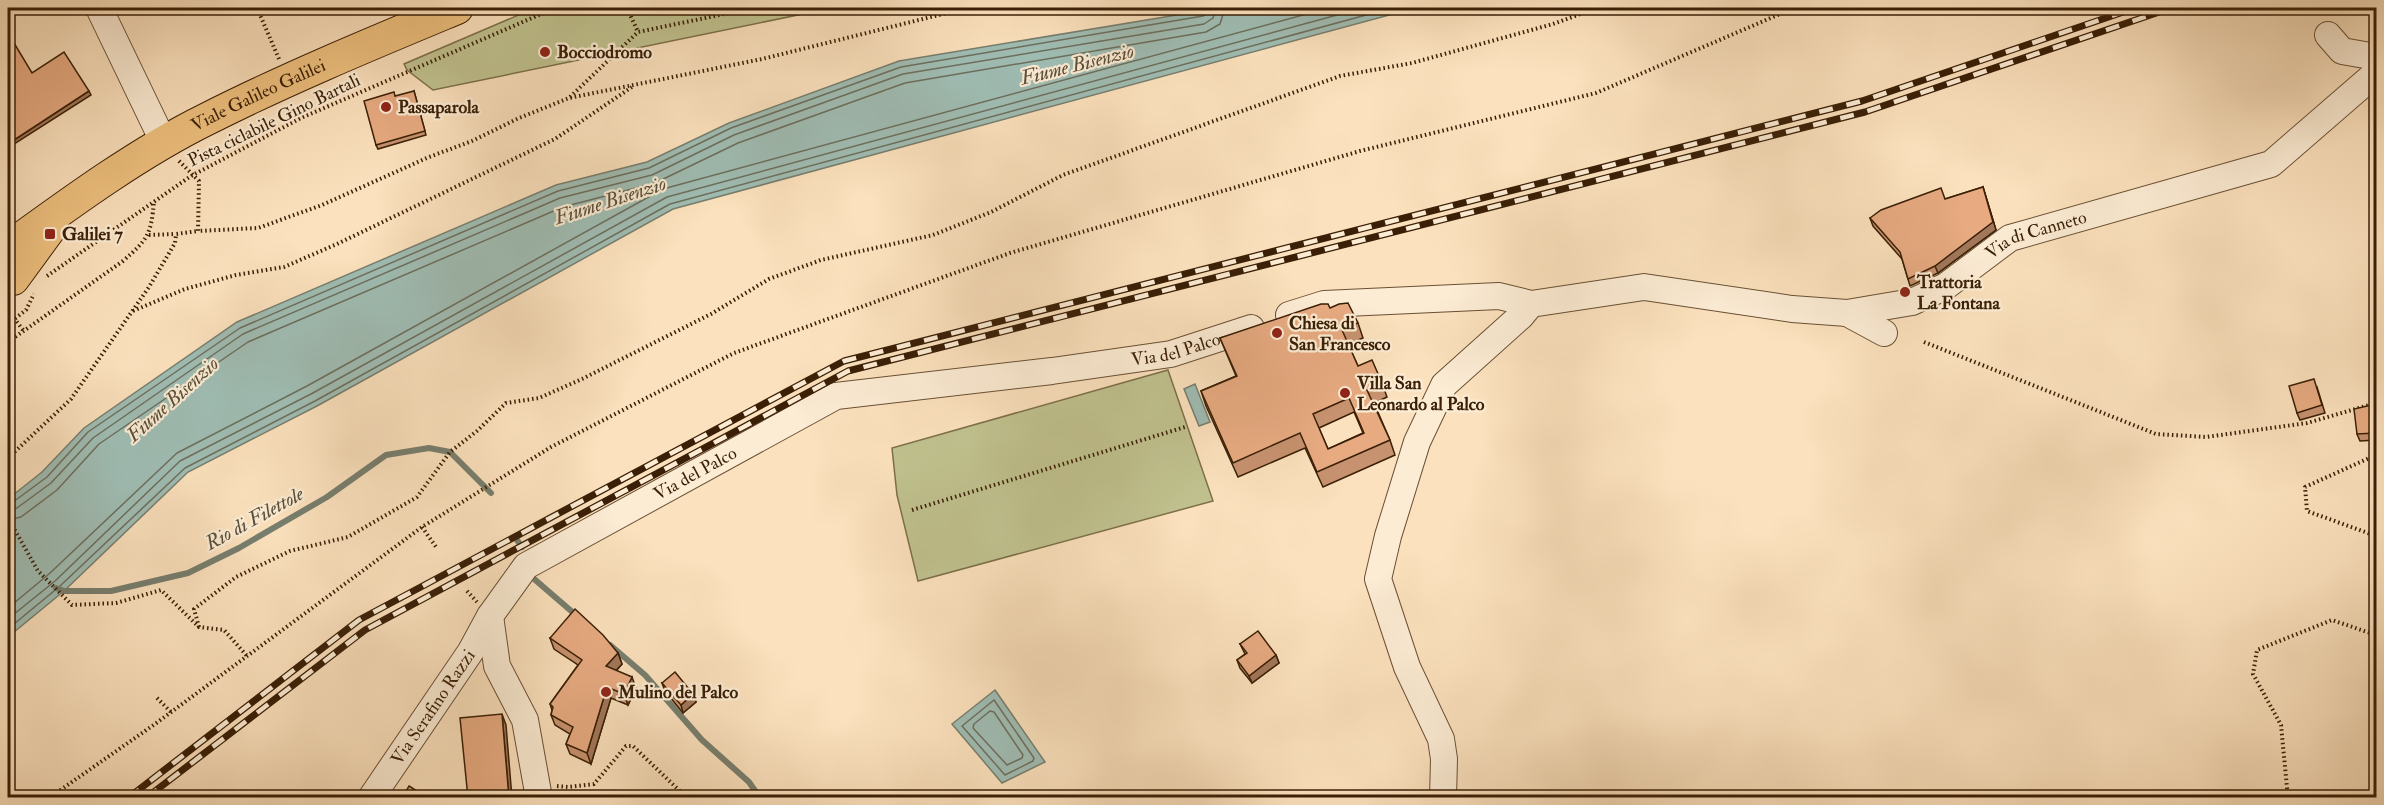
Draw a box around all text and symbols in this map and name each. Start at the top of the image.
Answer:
water label: Fiume Bisenzio [1017,38,1136,91]
place label: Bocciodromo [557,41,652,64]
marker: Bocciodromo [538,45,552,59]
street label: Viale Galileo Galilei [187,54,329,137]
street label: Pista ciclabile Gino Bartali [184,69,364,172]
place label: Passaparola [398,96,480,119]
marker: Passaparola [379,100,393,114]
water label: Fiume Bisenzio [550,171,669,231]
street label: Via di Canneto [1981,206,2090,264]
place label: Galilei 7 [62,223,124,246]
marker: Galilei 7 [43,227,57,241]
place label: Trattoria La Fontana [1916,271,2000,315]
marker: Trattoria La Fontana [1898,285,1912,299]
place label: Chiesa di San Francesco [1289,312,1391,356]
marker: Chiesa di San Francesco [1270,326,1284,340]
street label: Via del Palco [1130,328,1224,372]
water label: Fiume Bisenzio [120,351,224,448]
place label: Villa San Leonardo al Palco [1356,372,1485,416]
marker: Villa San Leonardo al Palco [1338,386,1352,400]
street label: Via del Palco [650,442,741,506]
water label: Rio di Filettole [200,481,308,556]
street label: Via Serafino Razzi [386,645,481,769]
place label: Mulino del Palco [617,681,739,704]
marker: Mulino del Palco [599,685,613,699]

